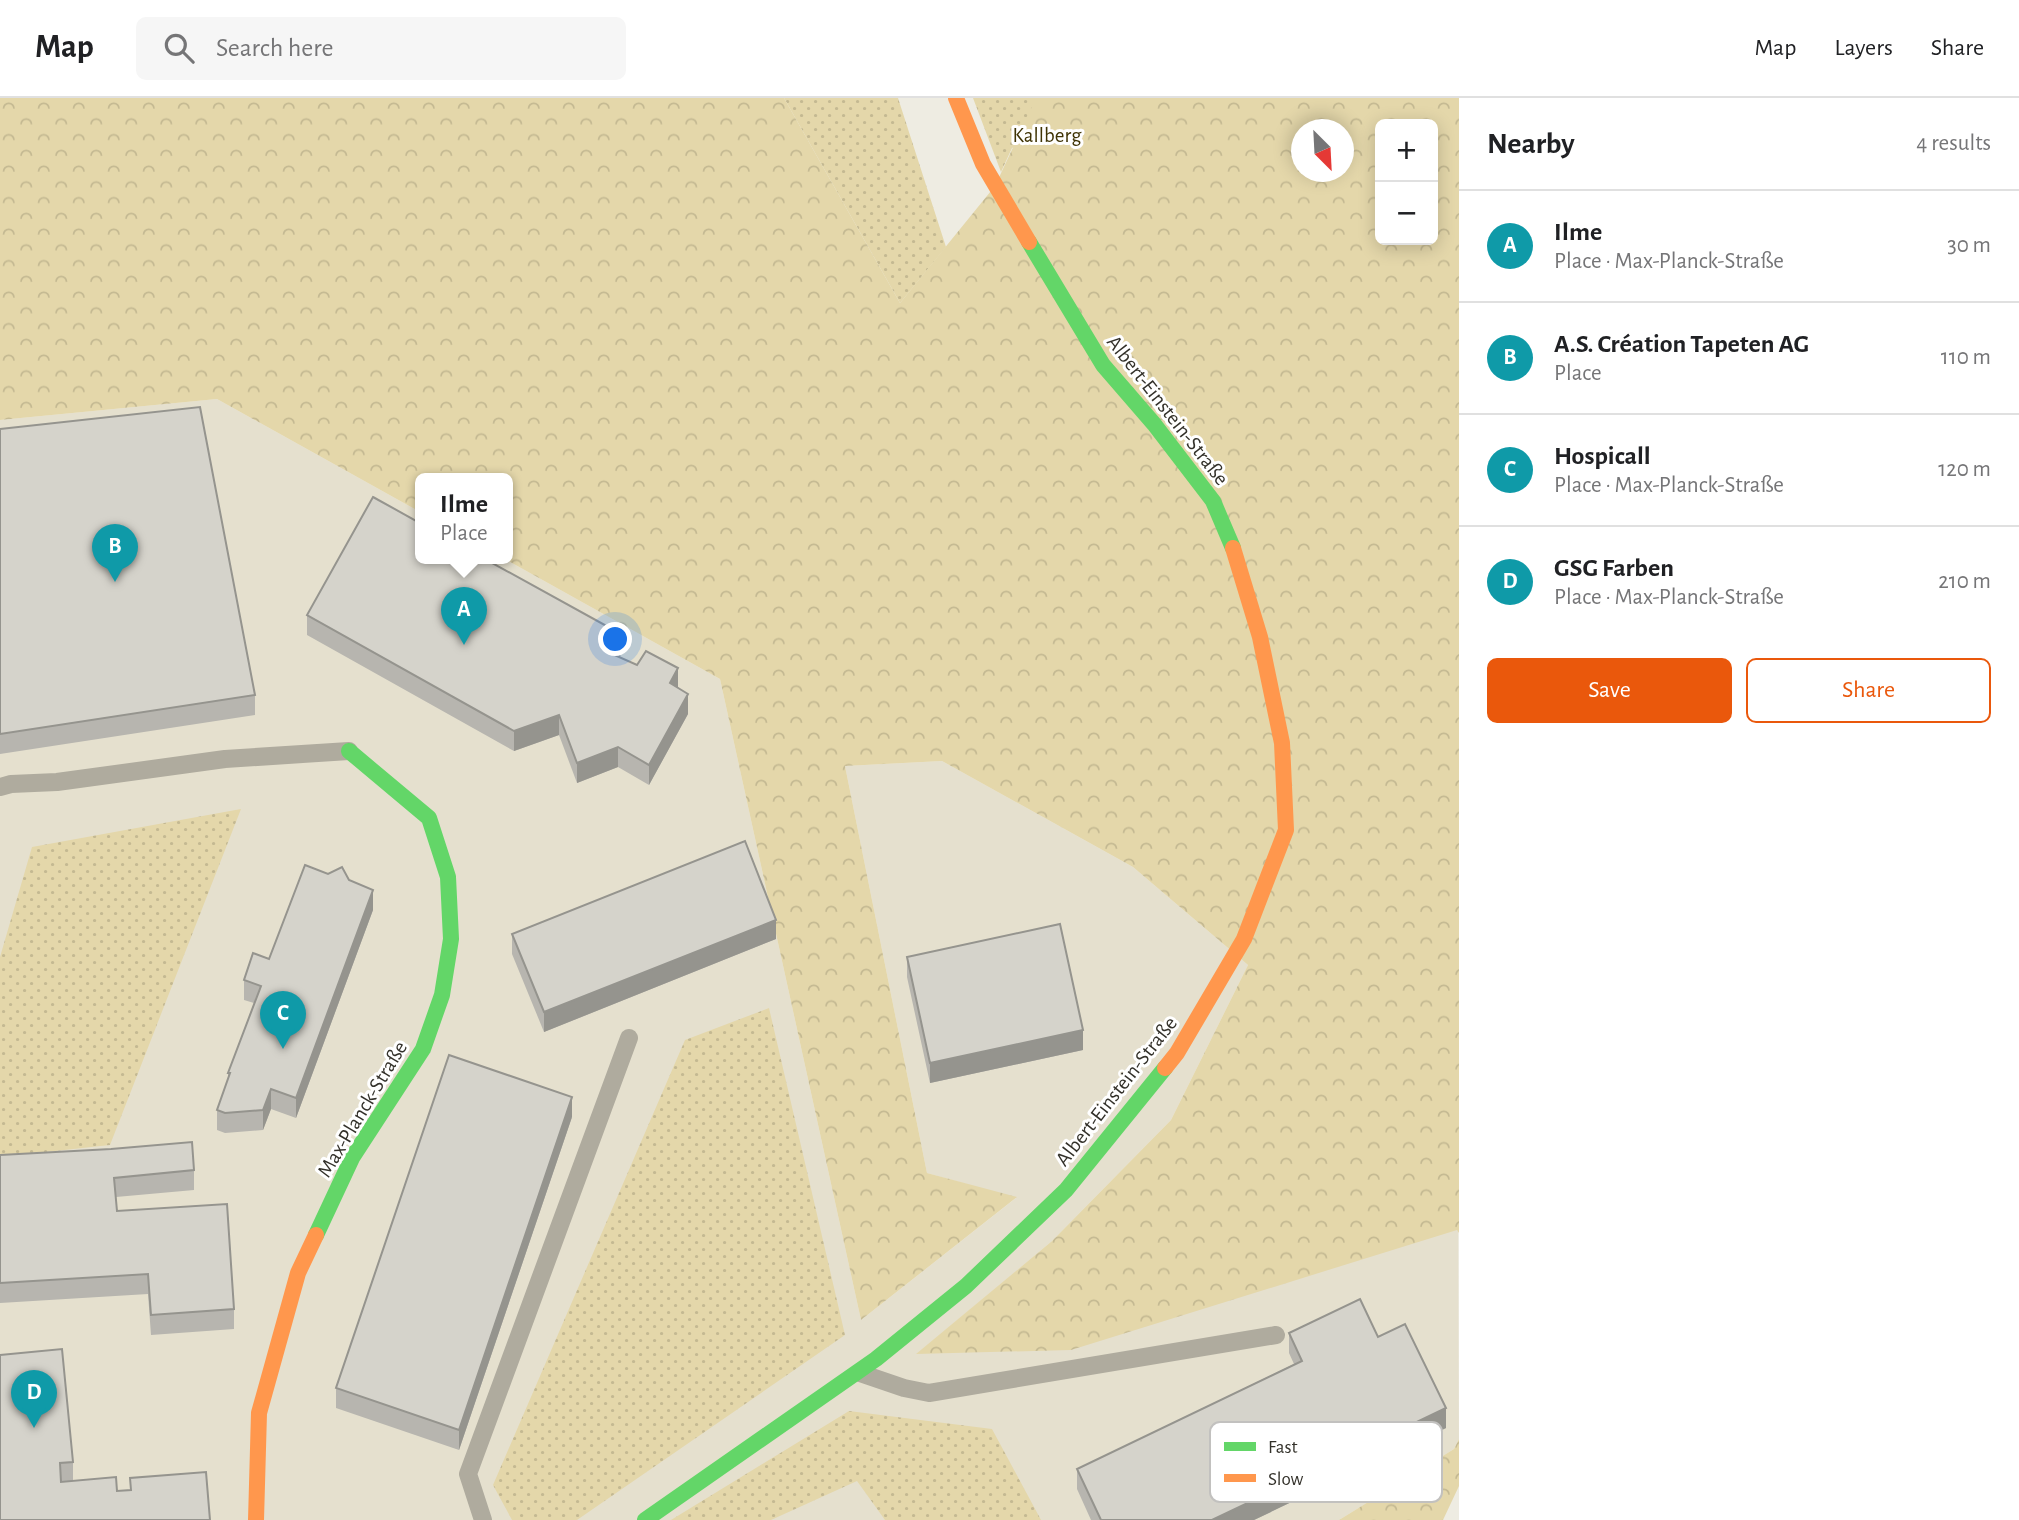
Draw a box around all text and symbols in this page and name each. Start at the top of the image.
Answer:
search box [136,17,626,80]
icon: search [160,29,198,67]
text: Map [35,31,94,64]
text: Search here [216,35,334,61]
text: Map [1754,36,1796,60]
text: Layers [1834,36,1893,60]
text: Share [1931,36,1984,60]
north arrow [1291,119,1354,182]
map controls [1375,119,1438,245]
button: + [1375,119,1438,182]
park label: Kallberg [1013,125,1082,146]
text: Nearby [1487,129,1575,159]
text: 4 results [1916,132,1991,155]
button: − [1375,182,1438,245]
text: Ilme [1554,219,1602,245]
text: A [1503,234,1517,257]
text: 30 m [1947,234,1991,257]
text: Place · Max-Planck-Straße [1554,250,1784,273]
text: A.S. Création Tapeten AG [1554,331,1809,357]
street label: Albert-Einstein-Straße [1103,332,1232,489]
text: B [1503,346,1517,369]
text: 110 m [1941,346,1991,369]
text: Place [1554,362,1602,385]
text: Hospicall [1554,443,1651,469]
text: C [1504,458,1516,481]
text: 120 m [1938,458,1991,481]
popup [415,473,513,564]
text: Place · Max-Planck-Straße [1554,474,1784,497]
text: Ilme [440,491,488,517]
text: Place [440,522,488,545]
pin: B [92,524,138,582]
text: GSG Farben [1554,555,1674,581]
text: D [1502,570,1518,593]
text: 210 m [1938,570,1991,593]
text: Place · Max-Planck-Straße [1554,586,1784,609]
pin: A [441,587,487,645]
your location [598,622,632,656]
button: Save [1487,658,1732,723]
button: Share [1746,658,1991,723]
pin: C [260,991,306,1049]
street label: Albert-Einstein-Straße [1052,1013,1181,1170]
street label: Max-Planck-Straße [314,1038,411,1181]
pin: D [11,1370,57,1428]
legend [1210,1422,1442,1502]
text: Fast [1268,1438,1298,1457]
text: Slow [1268,1470,1304,1489]

